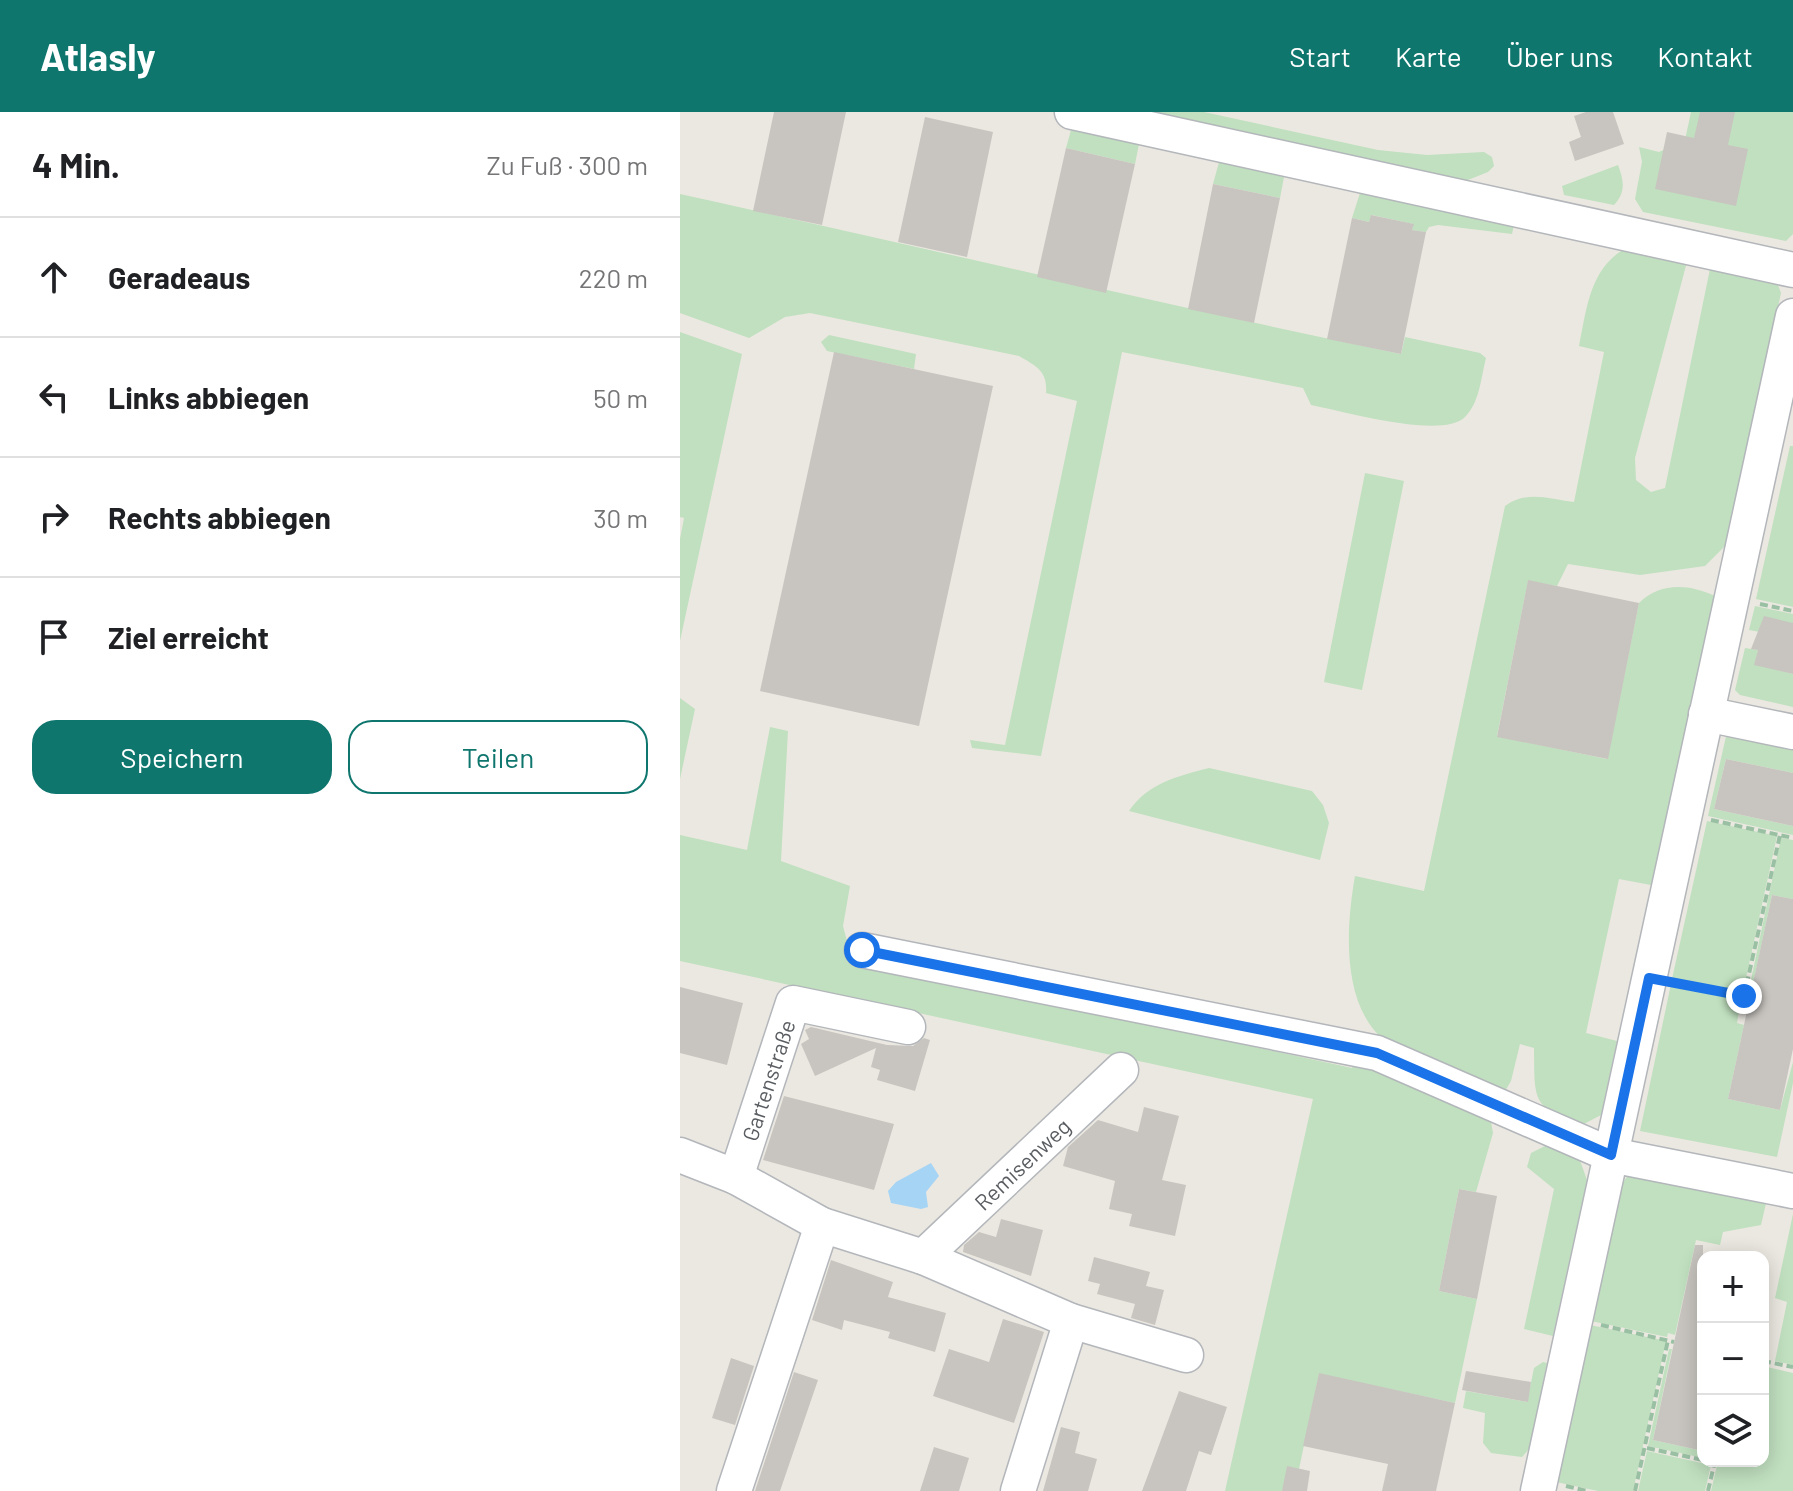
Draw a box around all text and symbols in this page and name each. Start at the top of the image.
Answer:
text: Atlasly [40,33,156,79]
text: Start [1289,39,1351,73]
text: Karte [1395,39,1462,73]
text: Über uns [1506,39,1613,73]
text: Kontakt [1657,39,1753,73]
text: 4 Min. [32,144,120,185]
text: Zu Fuß · 300 m [486,149,648,180]
icon: ahead [32,255,76,299]
text: Geradeaus [108,259,250,295]
text: 220 m [579,262,648,293]
icon: left [32,375,76,419]
text: Links abbiegen [108,379,309,415]
text: 50 m [593,382,648,413]
icon: right [32,495,76,539]
text: Rechts abbiegen [108,499,331,535]
text: 30 m [593,502,648,533]
icon: arrive [32,615,76,659]
text: Ziel erreicht [108,619,269,655]
button: Speichern [32,720,332,794]
button: Teilen [348,720,648,794]
route start [844,932,880,968]
route end [1726,978,1762,1014]
street label: Gartenstraße [736,1016,800,1144]
street label: Remisenweg [969,1112,1075,1215]
map controls [1697,1251,1769,1467]
button: + [1697,1251,1769,1323]
button: − [1697,1323,1769,1395]
button: layers [1697,1395,1769,1467]

